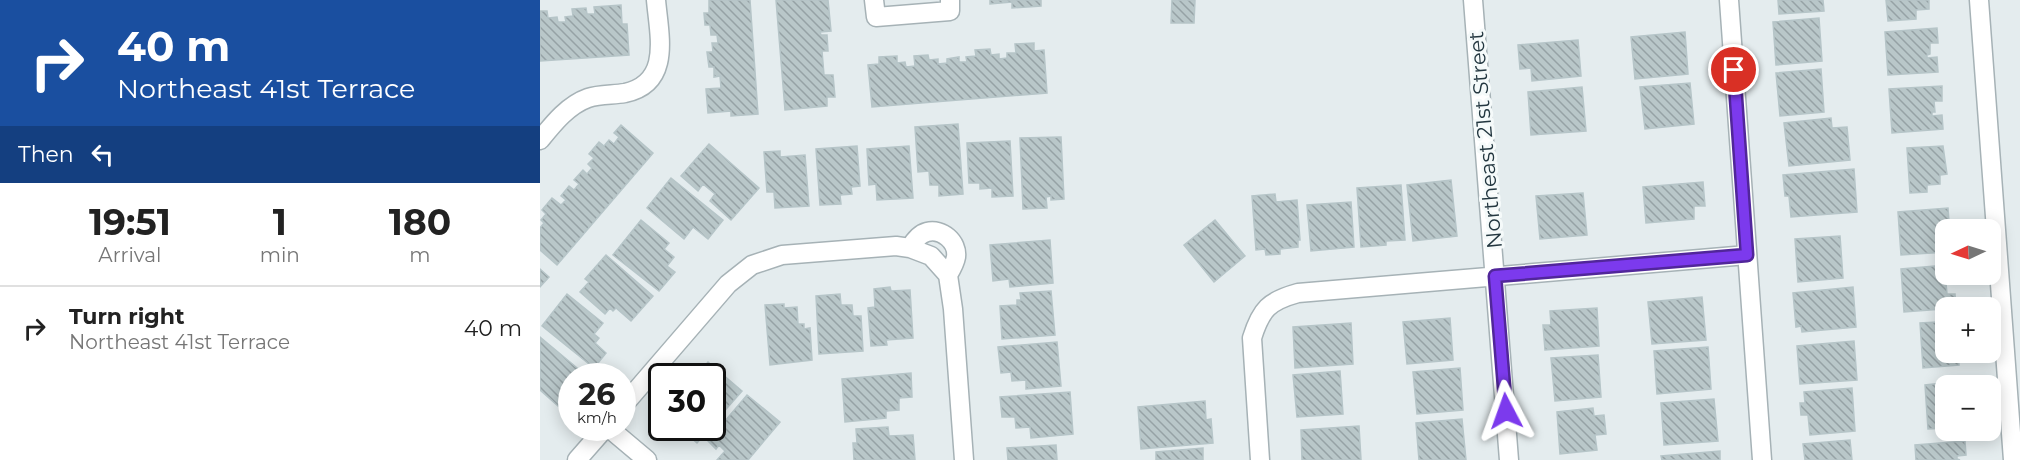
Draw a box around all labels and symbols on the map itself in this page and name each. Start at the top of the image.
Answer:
street label: Northeast 21st Street [1463,30,1507,250]
pin [1708,44,1759,95]
north arrow [1935,219,2001,285]
speed limit sign: 30 [648,363,726,441]
position arrow [1474,379,1538,443]

